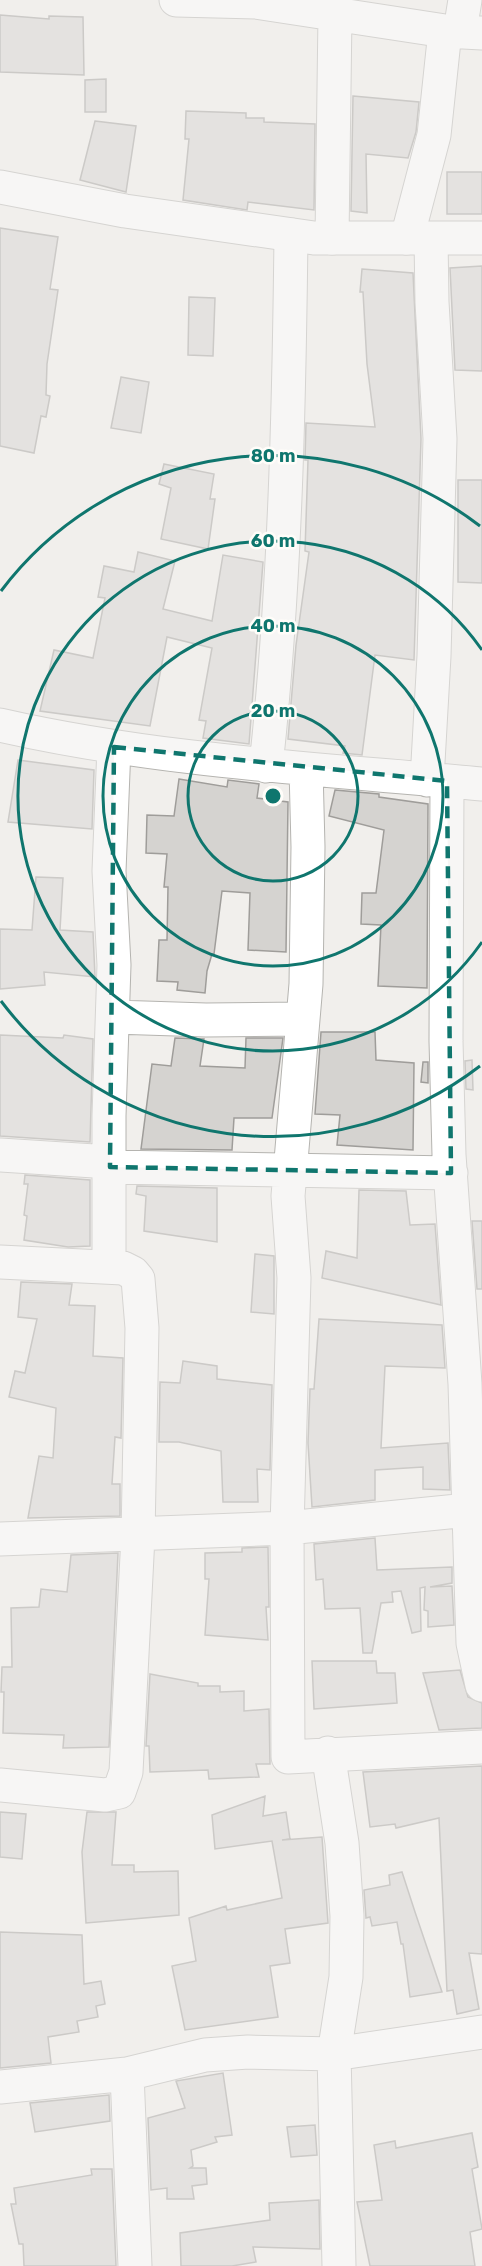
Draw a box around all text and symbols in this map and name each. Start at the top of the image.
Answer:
text: 80 m [251,445,295,467]
text: 60 m [251,530,295,552]
text: 40 m [251,615,295,637]
text: 20 m [251,700,295,722]
centre of rings [263,786,283,806]

